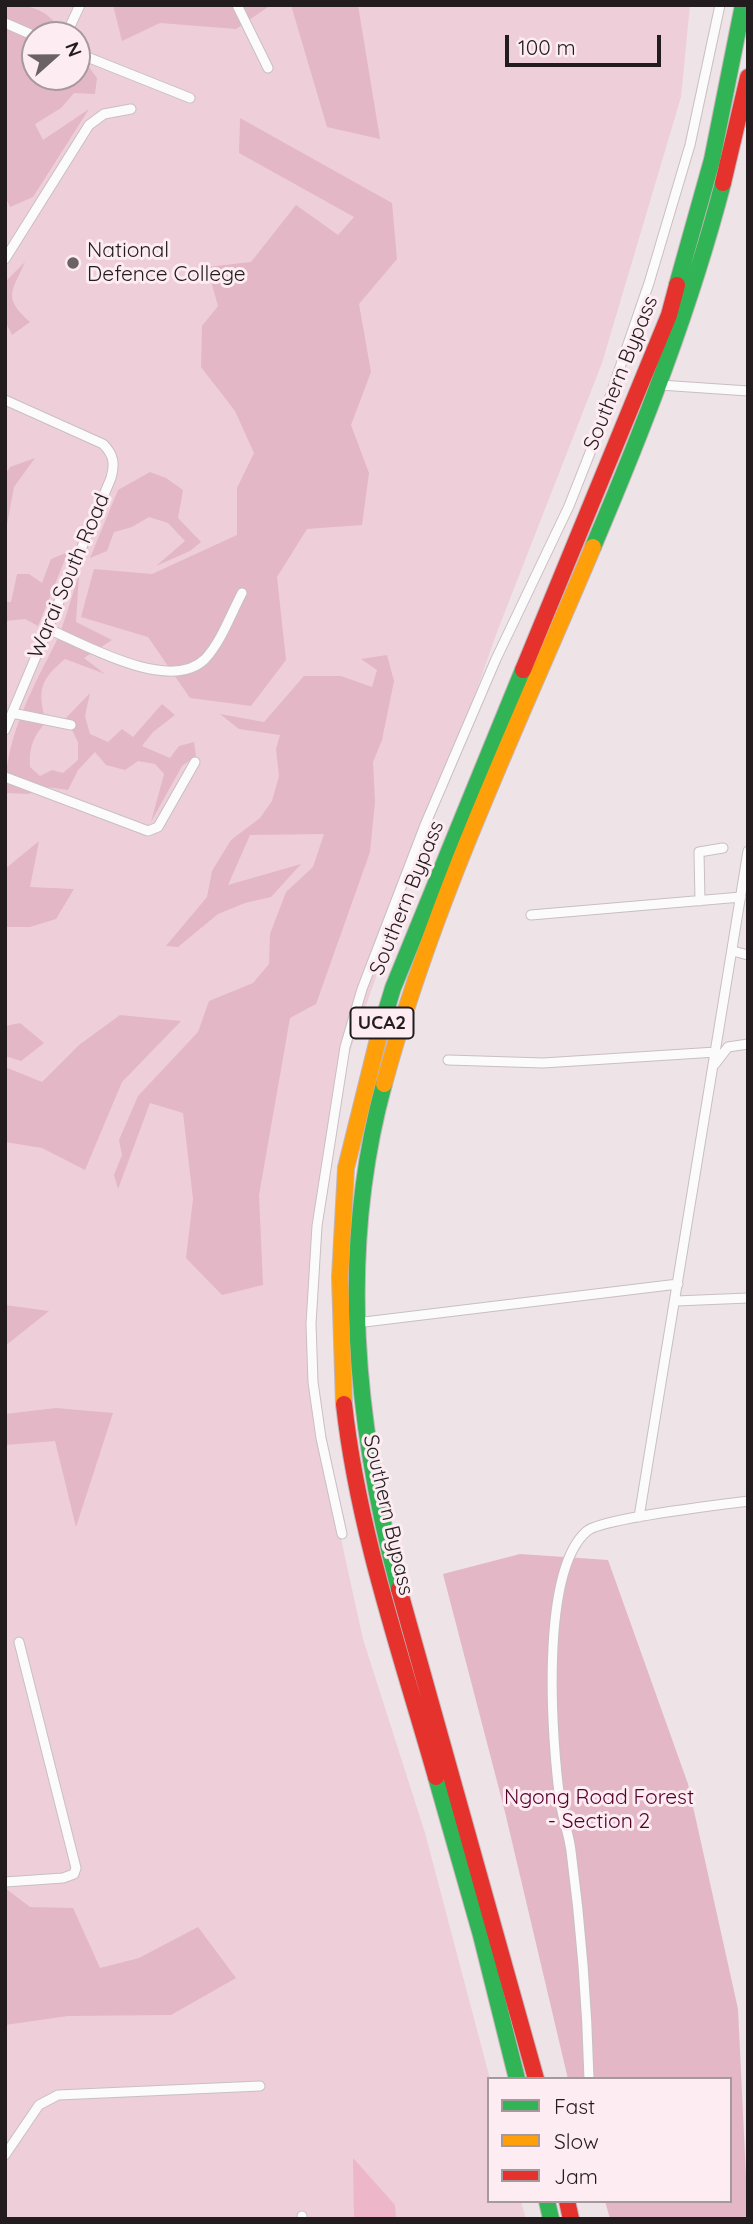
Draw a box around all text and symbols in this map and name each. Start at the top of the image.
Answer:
north arrow [21,21,91,91]
scale bar [508,21,664,65]
text: 100 m [518,34,576,60]
text: N [60,38,87,60]
place label: National Defence College [87,238,246,288]
marker: National Defence College [65,255,81,271]
street label: Southern Bypass [579,292,663,454]
street label: Warai South Road [23,490,115,662]
street label: Southern Bypass [365,817,449,979]
road number: UCA2 [350,1007,414,1038]
street label: Southern Bypass [357,1432,419,1598]
park label: Ngong Road Forest - Section 2 [504,1785,694,1835]
legend [487,2077,732,2203]
text: Fast [554,2093,595,2119]
text: Slow [554,2128,599,2154]
text: Jam [554,2163,598,2189]

